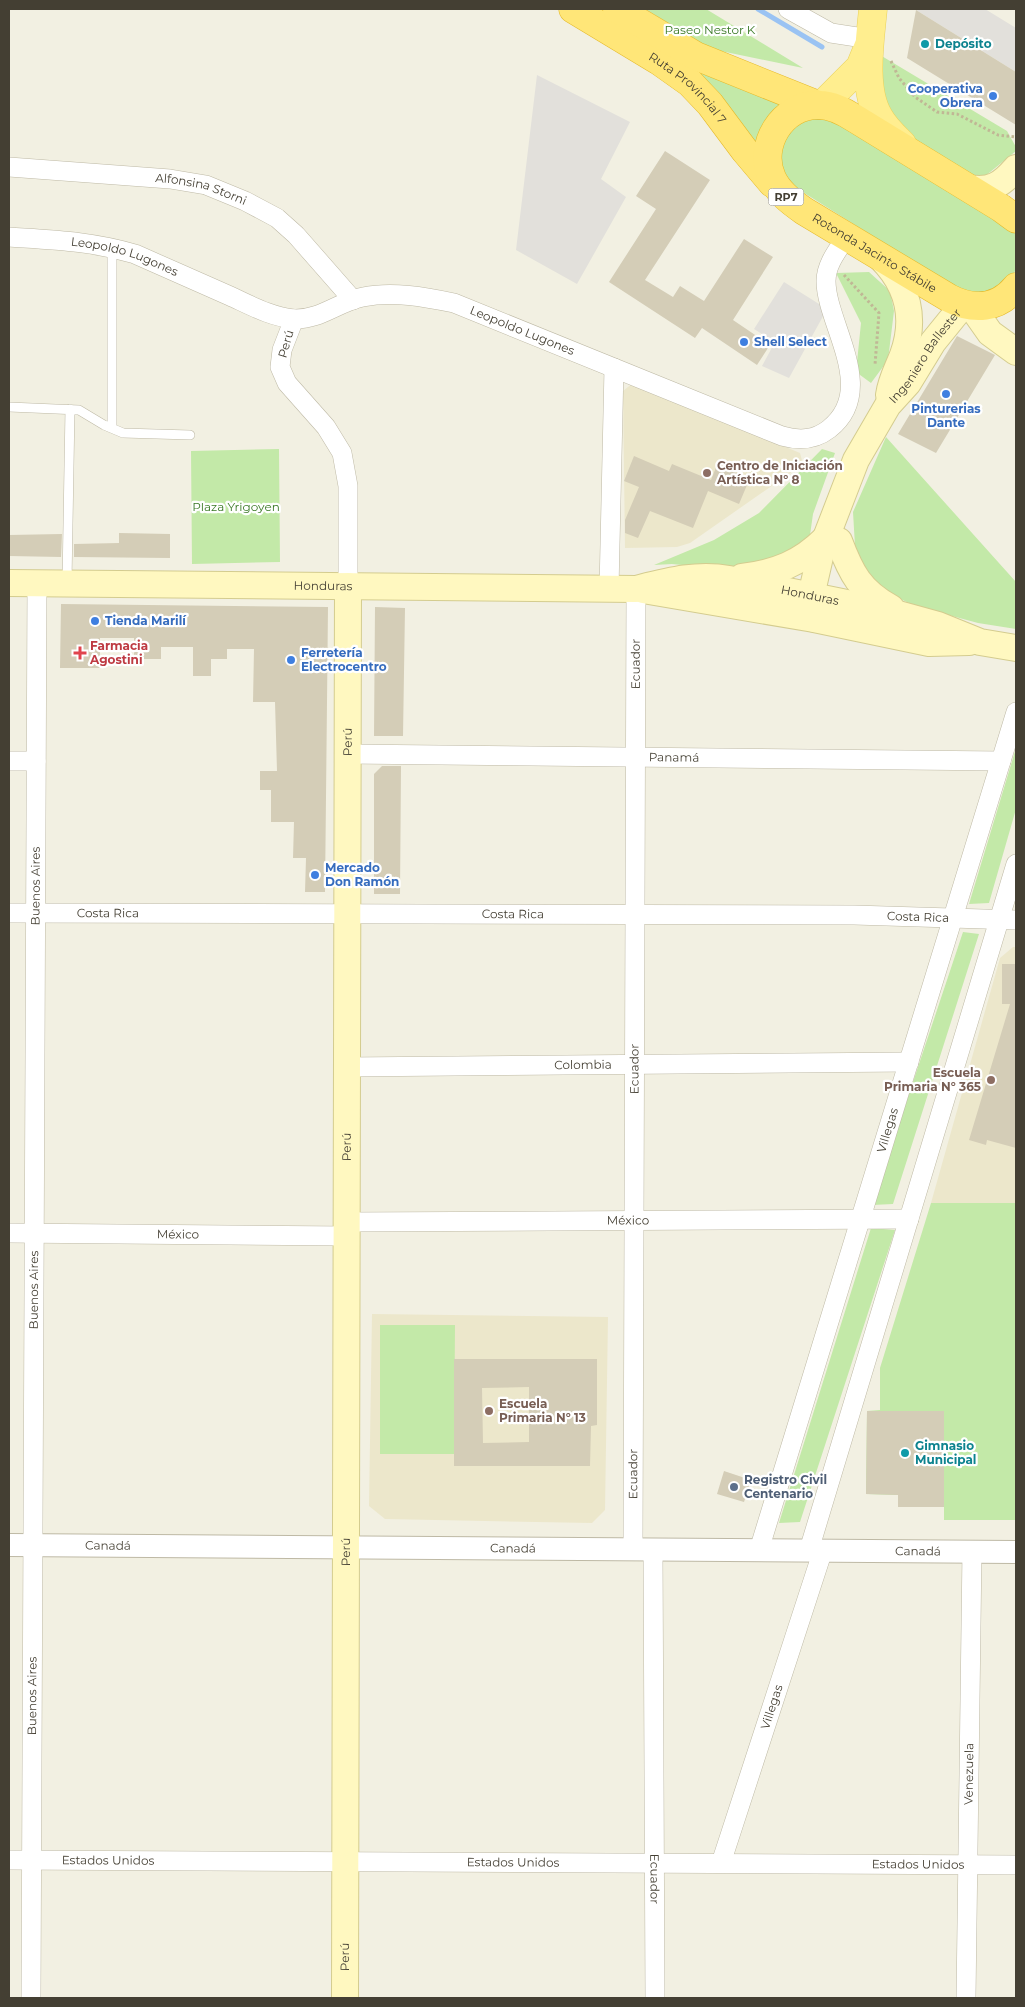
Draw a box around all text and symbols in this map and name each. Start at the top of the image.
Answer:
park label: Paseo Nestor K [665,22,756,37]
place label: Depósito [935,36,992,51]
marker: Depósito [919,38,931,50]
street label: Ruta Provincial 7 [646,49,730,126]
place label: Cooperativa Obrera [908,81,983,110]
marker: Cooperativa Obrera [987,90,999,102]
street label: Alfonsina Storni [155,170,249,208]
road number: RP7 [768,188,804,206]
street label: Rotonda Jacinto Stábile [810,210,940,296]
street label: Leopoldo Lugones [70,234,181,279]
street label: Leopoldo Lugones [468,302,577,358]
street label: Ingeniero Ballester [885,305,964,406]
street label: Perú [274,328,297,360]
place label: Shell Select [754,334,828,349]
marker: Shell Select [738,336,750,348]
marker: Pinturerias Dante [940,388,952,400]
place label: Pinturerias Dante [911,401,981,430]
place label: Centro de Iniciación Artística N° 8 [716,458,843,487]
marker: Centro de Iniciación Artística N° 8 [701,467,713,479]
park label: Plaza Yrigoyen [192,499,280,514]
street label: Honduras [293,578,353,593]
street label: Honduras [780,582,841,608]
place label: Tienda Marilí [105,613,187,628]
marker: Tienda Marilí [89,615,101,627]
place label: Farmacia Agostini [89,638,148,667]
street label: Ecuador [628,639,643,689]
place label: Ferretería Electrocentro [301,645,387,674]
marker: Farmacia Agostini [74,647,86,659]
marker: Ferretería Electrocentro [285,654,297,666]
street label: Perú [340,728,355,756]
street label: Panamá [649,749,699,765]
street label: Buenos Aires [28,846,43,925]
place label: Mercado Don Ramón [325,860,399,889]
marker: Mercado Don Ramón [309,869,321,881]
street label: Costa Rica [77,905,139,920]
street label: Costa Rica [482,906,544,921]
street label: Costa Rica [887,908,949,925]
street label: Ecuador [626,1044,642,1094]
street label: Colombia [554,1057,612,1072]
place label: Escuela Primaria N° 365 [884,1065,981,1094]
marker: Escuela Primaria N° 365 [985,1074,997,1086]
street label: Villegas [873,1106,901,1154]
street label: Perú [339,1133,354,1161]
street label: México [607,1212,649,1228]
street label: México [157,1226,199,1242]
street label: Buenos Aires [26,1250,41,1329]
place label: Escuela Primaria N° 13 [499,1396,586,1425]
marker: Escuela Primaria N° 13 [483,1405,495,1417]
place label: Gimnasio Municipal [915,1438,976,1467]
marker: Gimnasio Municipal [899,1447,911,1459]
street label: Ecuador [625,1449,640,1499]
place label: Registro Civil Centenario [744,1472,827,1501]
marker: Registro Civil Centenario [728,1481,740,1493]
street label: Canadá [85,1538,131,1553]
street label: Perú [338,1538,353,1566]
street label: Canadá [490,1540,536,1556]
street label: Canadá [895,1543,941,1558]
street label: Buenos Aires [24,1656,39,1735]
street label: Villegas [757,1682,786,1731]
street label: Venezuela [961,1743,976,1805]
street label: Estados Unidos [62,1852,154,1868]
street label: Estados Unidos [467,1854,559,1870]
street label: Ecuador [647,1854,663,1904]
street label: Estados Unidos [872,1856,964,1872]
street label: Perú [337,1943,352,1971]

